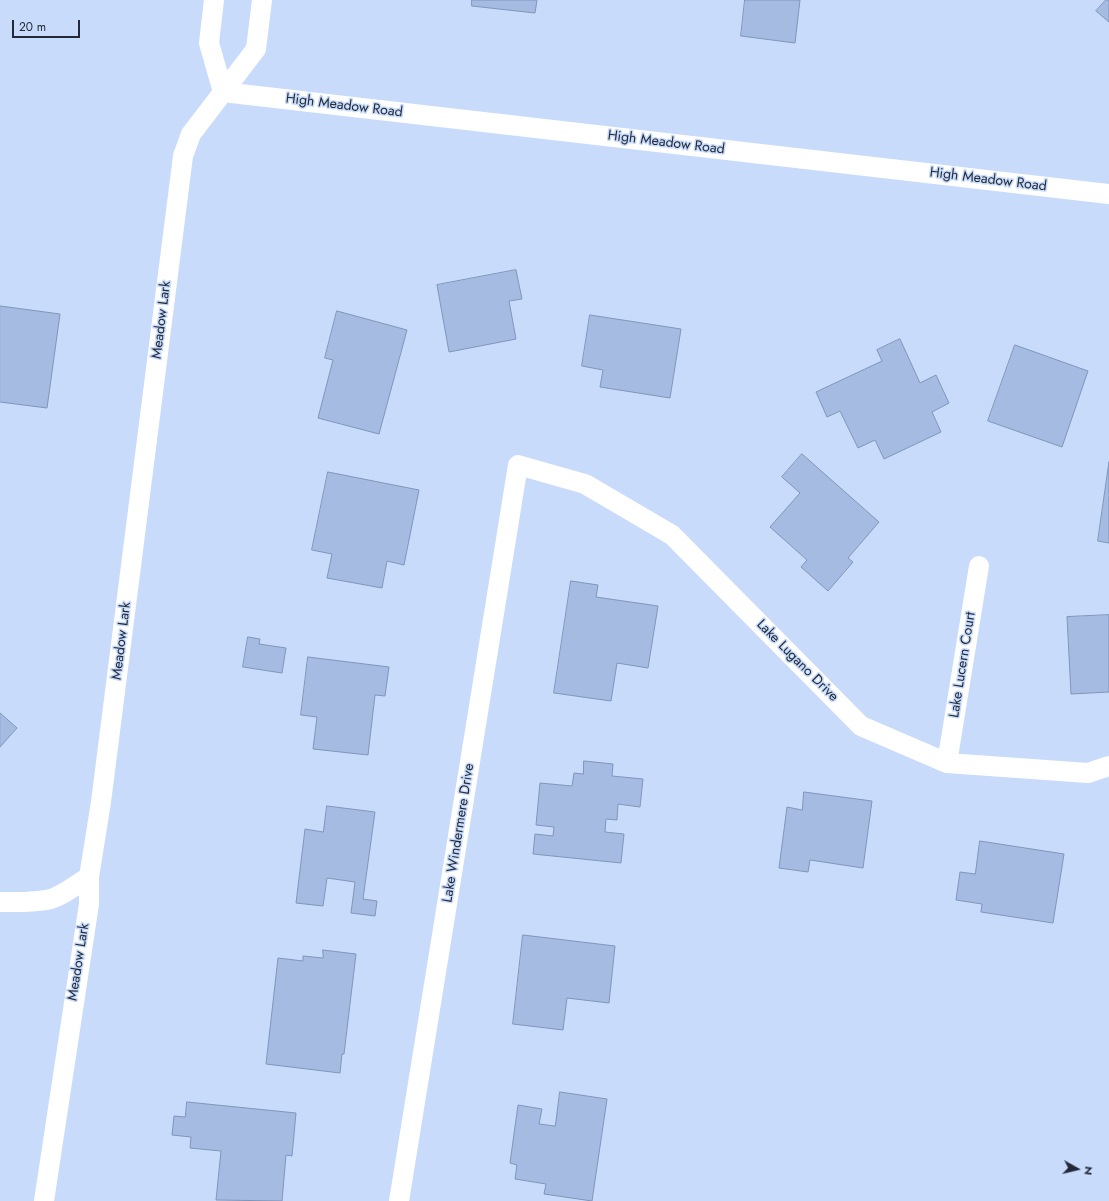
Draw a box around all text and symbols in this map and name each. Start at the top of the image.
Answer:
scale bar [14,12,82,38]
text: 20 m [19,18,46,36]
street label: High Meadow Road [285,90,403,122]
street label: High Meadow Road [607,127,725,159]
street label: High Meadow Road [929,164,1047,196]
street label: Meadow Lark [149,280,175,360]
street label: Meadow Lark [109,601,135,681]
street label: Lake Lucern Court [946,611,980,719]
street label: Lake Lugano Drive [753,617,841,705]
street label: Lake Windermere Drive [440,762,478,904]
street label: Meadow Lark [65,922,93,1002]
north arrow [1057,1149,1097,1189]
text: N [1080,1165,1097,1176]

